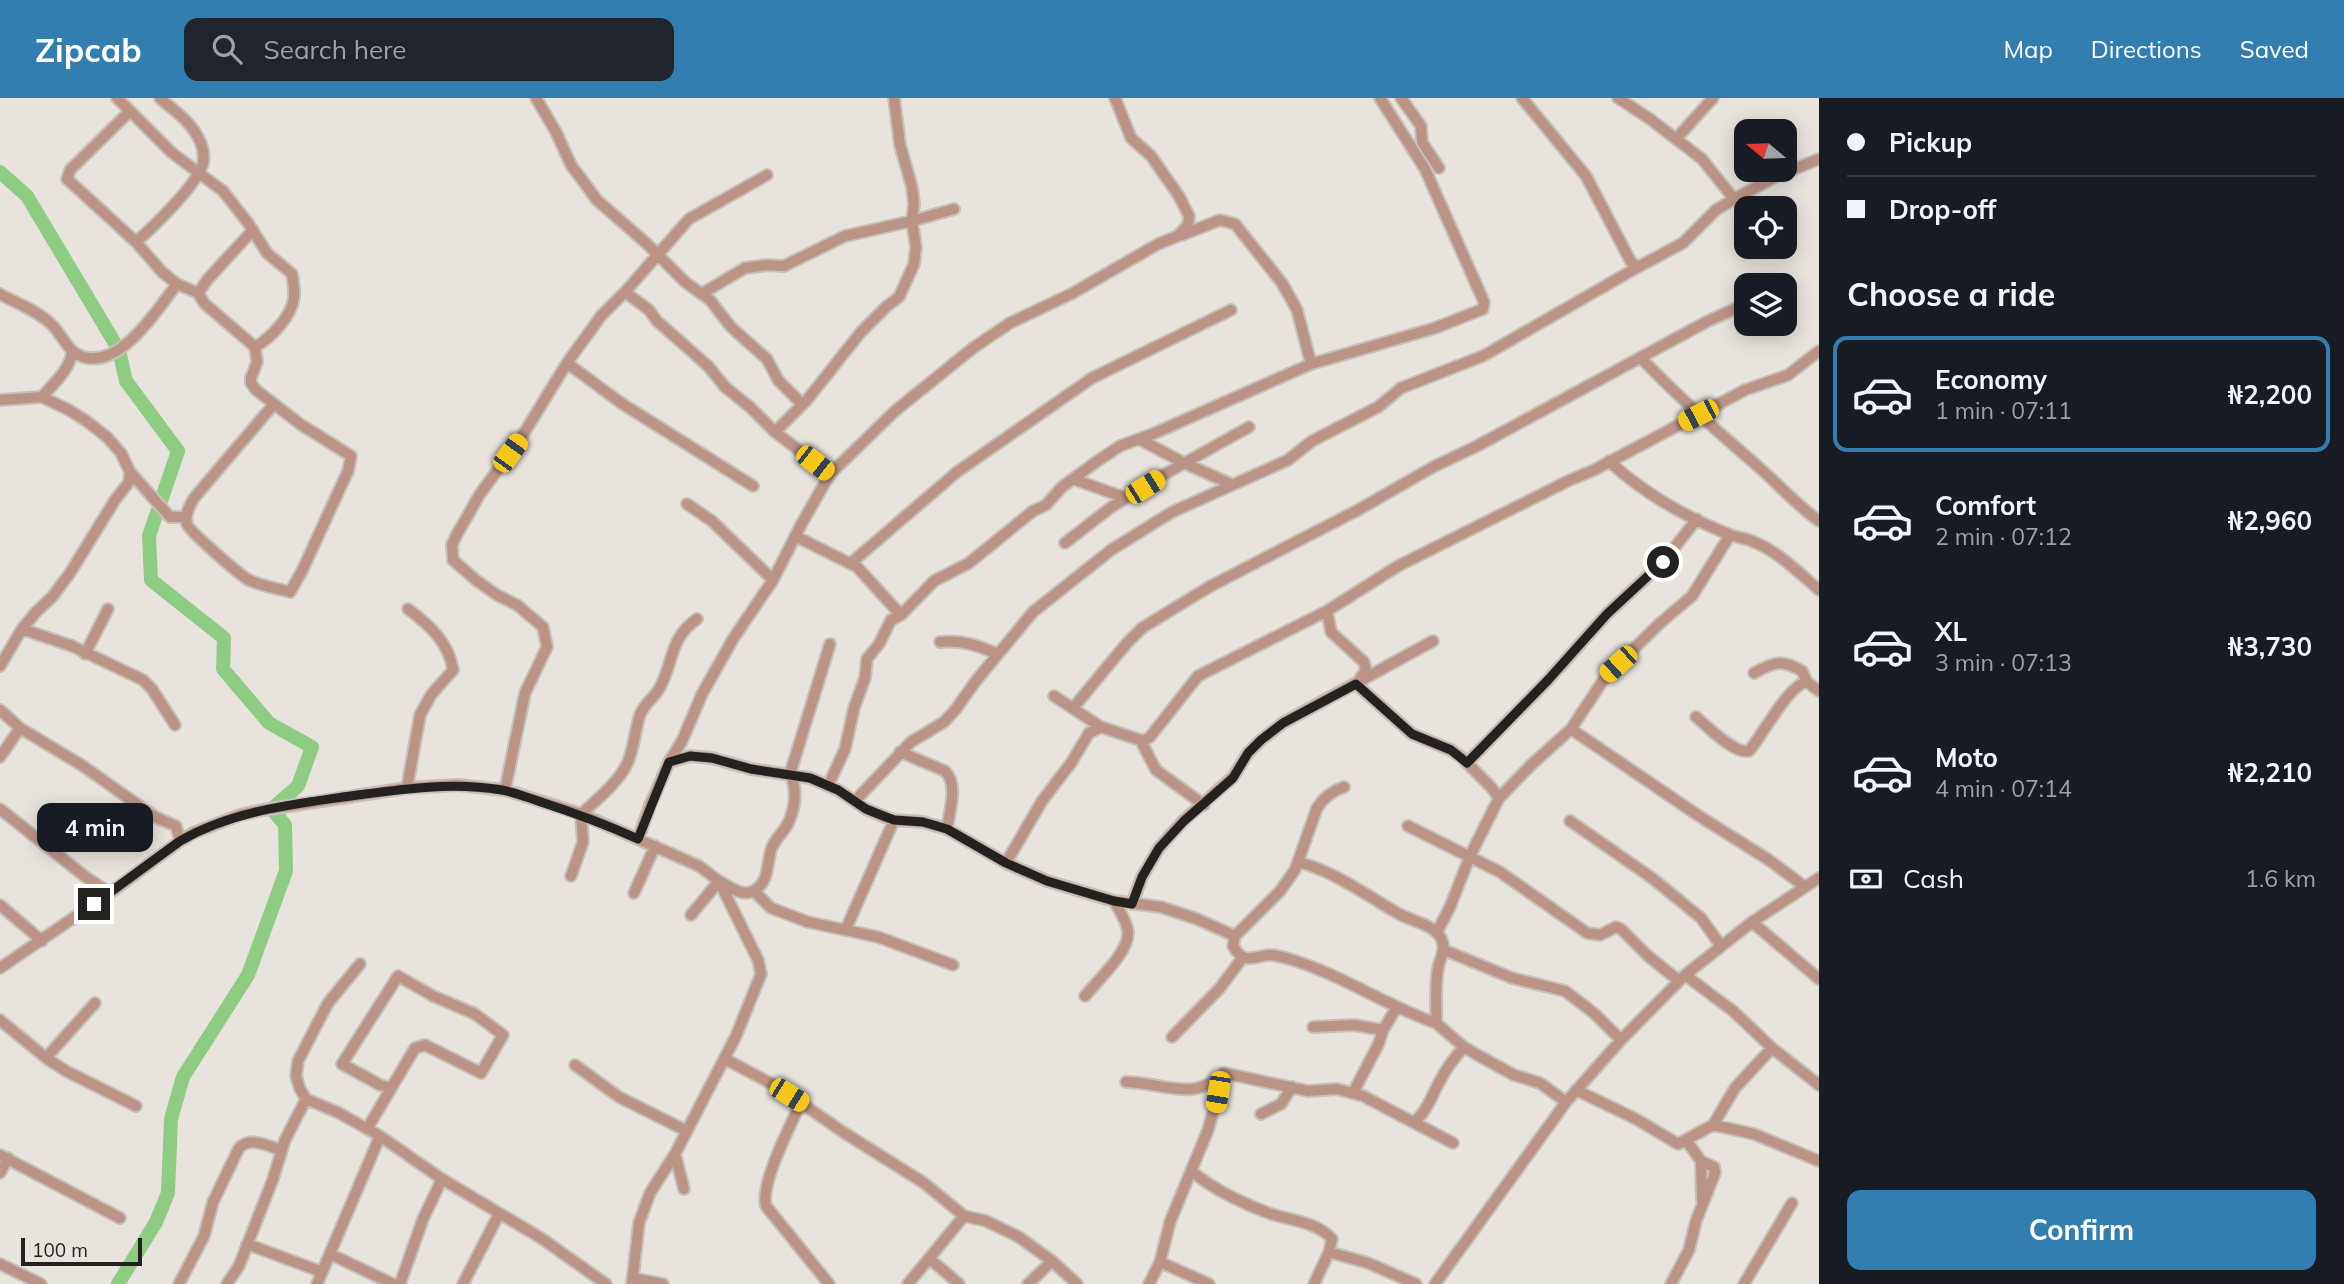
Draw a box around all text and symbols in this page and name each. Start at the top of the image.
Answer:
search box [184,18,674,81]
text: Zipcab [35,29,142,70]
icon: search [208,30,246,68]
text: Search here [264,33,407,66]
text: Map [2003,34,2053,64]
text: Directions [2091,34,2202,64]
text: Saved [2240,34,2309,64]
north arrow [1734,119,1797,182]
map controls [1734,119,1797,336]
text: Pickup [1889,126,1972,159]
text: Drop-off [1889,193,1996,226]
button: locate [1734,196,1797,259]
button: layers [1734,273,1797,336]
text: Choose a ride [1847,274,2055,314]
icon: car [1851,363,1914,426]
text: Economy [1935,363,2047,396]
text: ₦2,200 [2228,378,2312,411]
car [1675,396,1722,434]
text: 1 min · 07:11 [1935,396,2072,425]
car [490,430,531,476]
car [792,442,839,484]
car [1122,467,1169,507]
icon: car [1851,489,1914,552]
text: Comfort [1935,489,2036,522]
text: ₦2,960 [2228,504,2312,537]
text: 2 min · 07:12 [1935,522,2072,551]
route start [1647,546,1679,578]
icon: car [1851,615,1914,678]
text: XL [1935,615,1967,648]
text: ₦3,730 [2228,630,2312,663]
car [1596,642,1641,686]
text: 3 min · 07:13 [1935,648,2072,677]
icon: car [1851,741,1914,804]
text: Moto [1935,741,1998,774]
text: ₦2,210 [2228,756,2312,789]
text: 4 min · 07:14 [1935,774,2072,803]
callout: 4 min [36,802,152,852]
text: 4 min [65,813,125,842]
icon: cash [1847,860,1885,898]
text: Cash [1903,862,1964,895]
text: 1.6 km [2245,864,2316,893]
route end [78,888,110,920]
car [1205,1070,1232,1114]
car [766,1075,813,1115]
button: Confirm [1847,1190,2316,1270]
scale bar [21,1235,142,1267]
text: 100 m [32,1238,88,1262]

